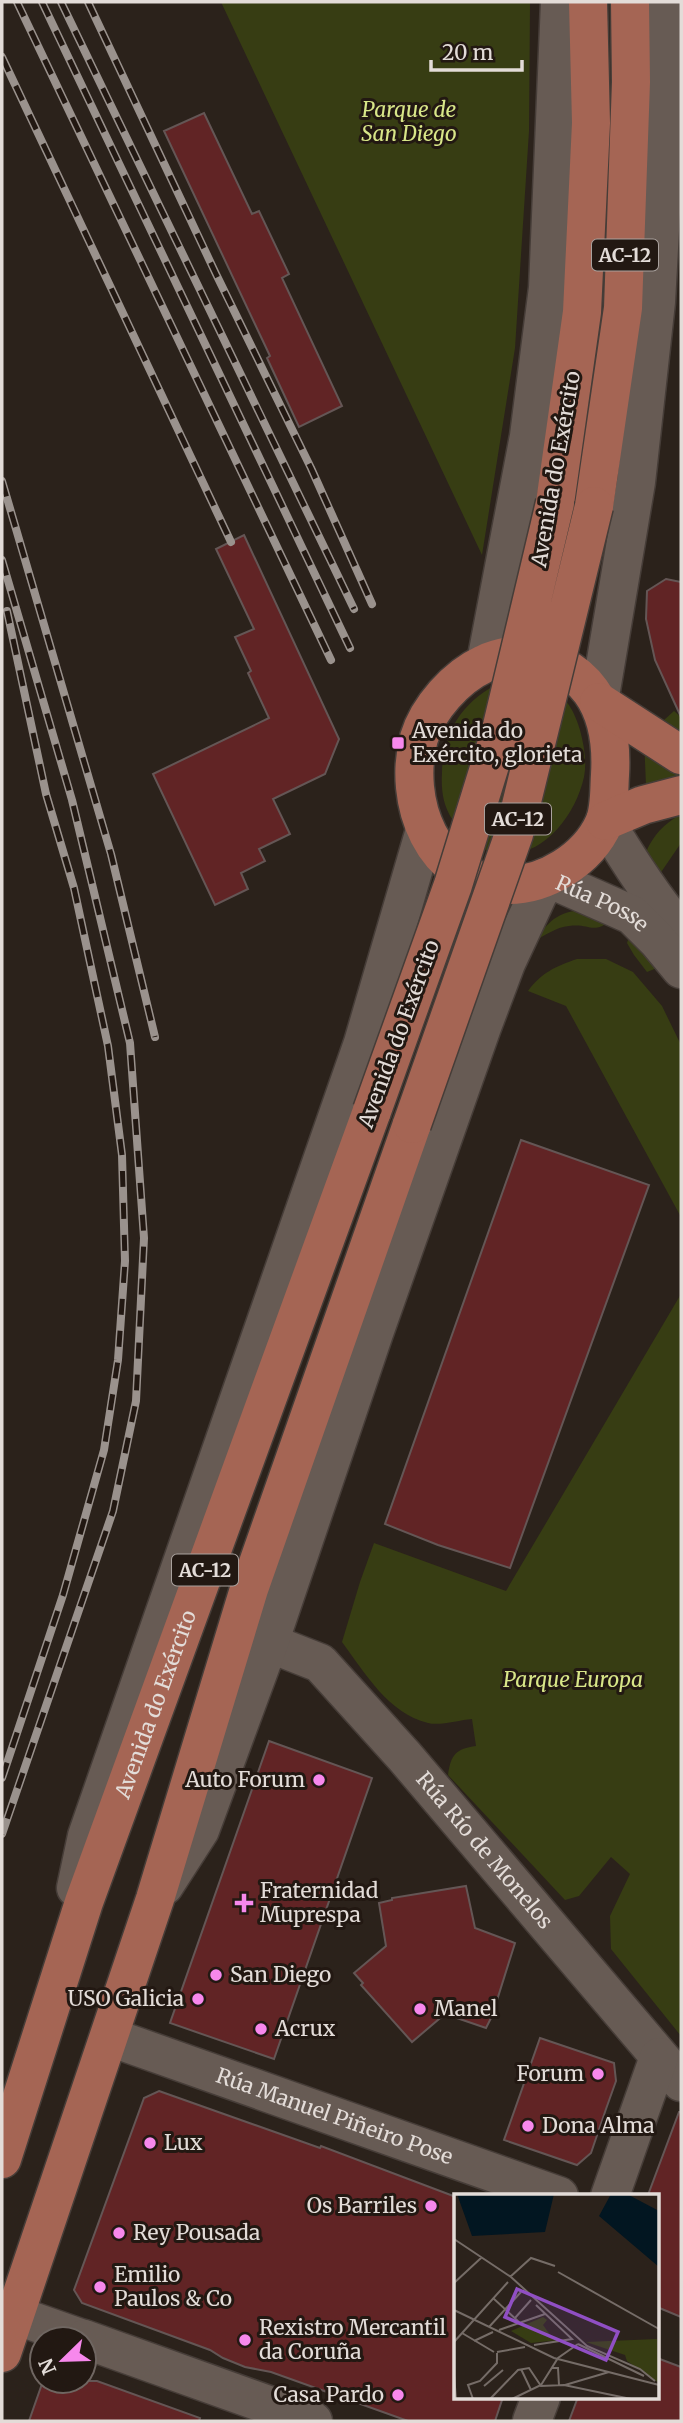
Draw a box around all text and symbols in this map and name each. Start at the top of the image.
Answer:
scale bar [431,28,522,72]
text: 20 m [442,39,494,66]
park label: Parque de San Diego [361,96,457,147]
road number: AC-12 [592,240,658,270]
street label: Avenida do Exército [525,369,586,570]
place label: Avenida do Exército, glorieta [411,717,582,768]
marker: Avenida do Exército, glorieta [390,735,406,751]
road number: AC-12 [485,804,551,834]
street label: Rúa Posse [551,869,655,937]
street label: Avenida do Exército [352,936,445,1133]
road number: AC-12 [172,1554,238,1586]
street label: Avenida do Exército [108,1606,202,1803]
park label: Parque Europa [503,1666,643,1693]
place label: Auto Forum [184,1766,305,1793]
street label: Rúa Río de Monelos [410,1766,559,1934]
marker: Auto Forum [311,1772,327,1788]
place label: Fraternidad Muprespa [260,1877,379,1928]
marker: Fraternidad Muprespa [234,1893,254,1913]
place label: San Diego [230,1961,331,1988]
marker: San Diego [208,1967,224,1983]
place label: USO Galicia [68,1985,184,2012]
marker: USO Galicia [190,1991,206,2007]
place label: Manel [434,1995,498,2022]
marker: Manel [412,2001,428,2017]
place label: Acrux [274,2015,336,2042]
marker: Acrux [253,2021,269,2037]
place label: Forum [516,2060,584,2087]
street label: Rúa Manuel Piñeiro Pose [212,2062,457,2170]
marker: Forum [590,2066,606,2082]
place label: Dona Alma [542,2112,654,2139]
marker: Dona Alma [520,2118,536,2134]
place label: Lux [164,2129,203,2156]
marker: Lux [142,2135,158,2151]
place label: Os Barriles [307,2192,417,2219]
inset map [454,2194,658,2398]
marker: Os Barriles [423,2198,439,2214]
place label: Rey Pousada [133,2219,260,2246]
marker: Rey Pousada [111,2225,127,2241]
place label: Emilio Paulos & Co [114,2261,232,2312]
marker: Emilio Paulos & Co [92,2279,108,2295]
place label: Rexistro Mercantil da Coruña [259,2314,447,2365]
north arrow [28,2325,98,2395]
marker: Rexistro Mercantil da Coruña [237,2332,253,2348]
text: N [33,2355,61,2378]
place label: Casa Pardo [274,2381,384,2408]
marker: Casa Pardo [390,2387,406,2403]

